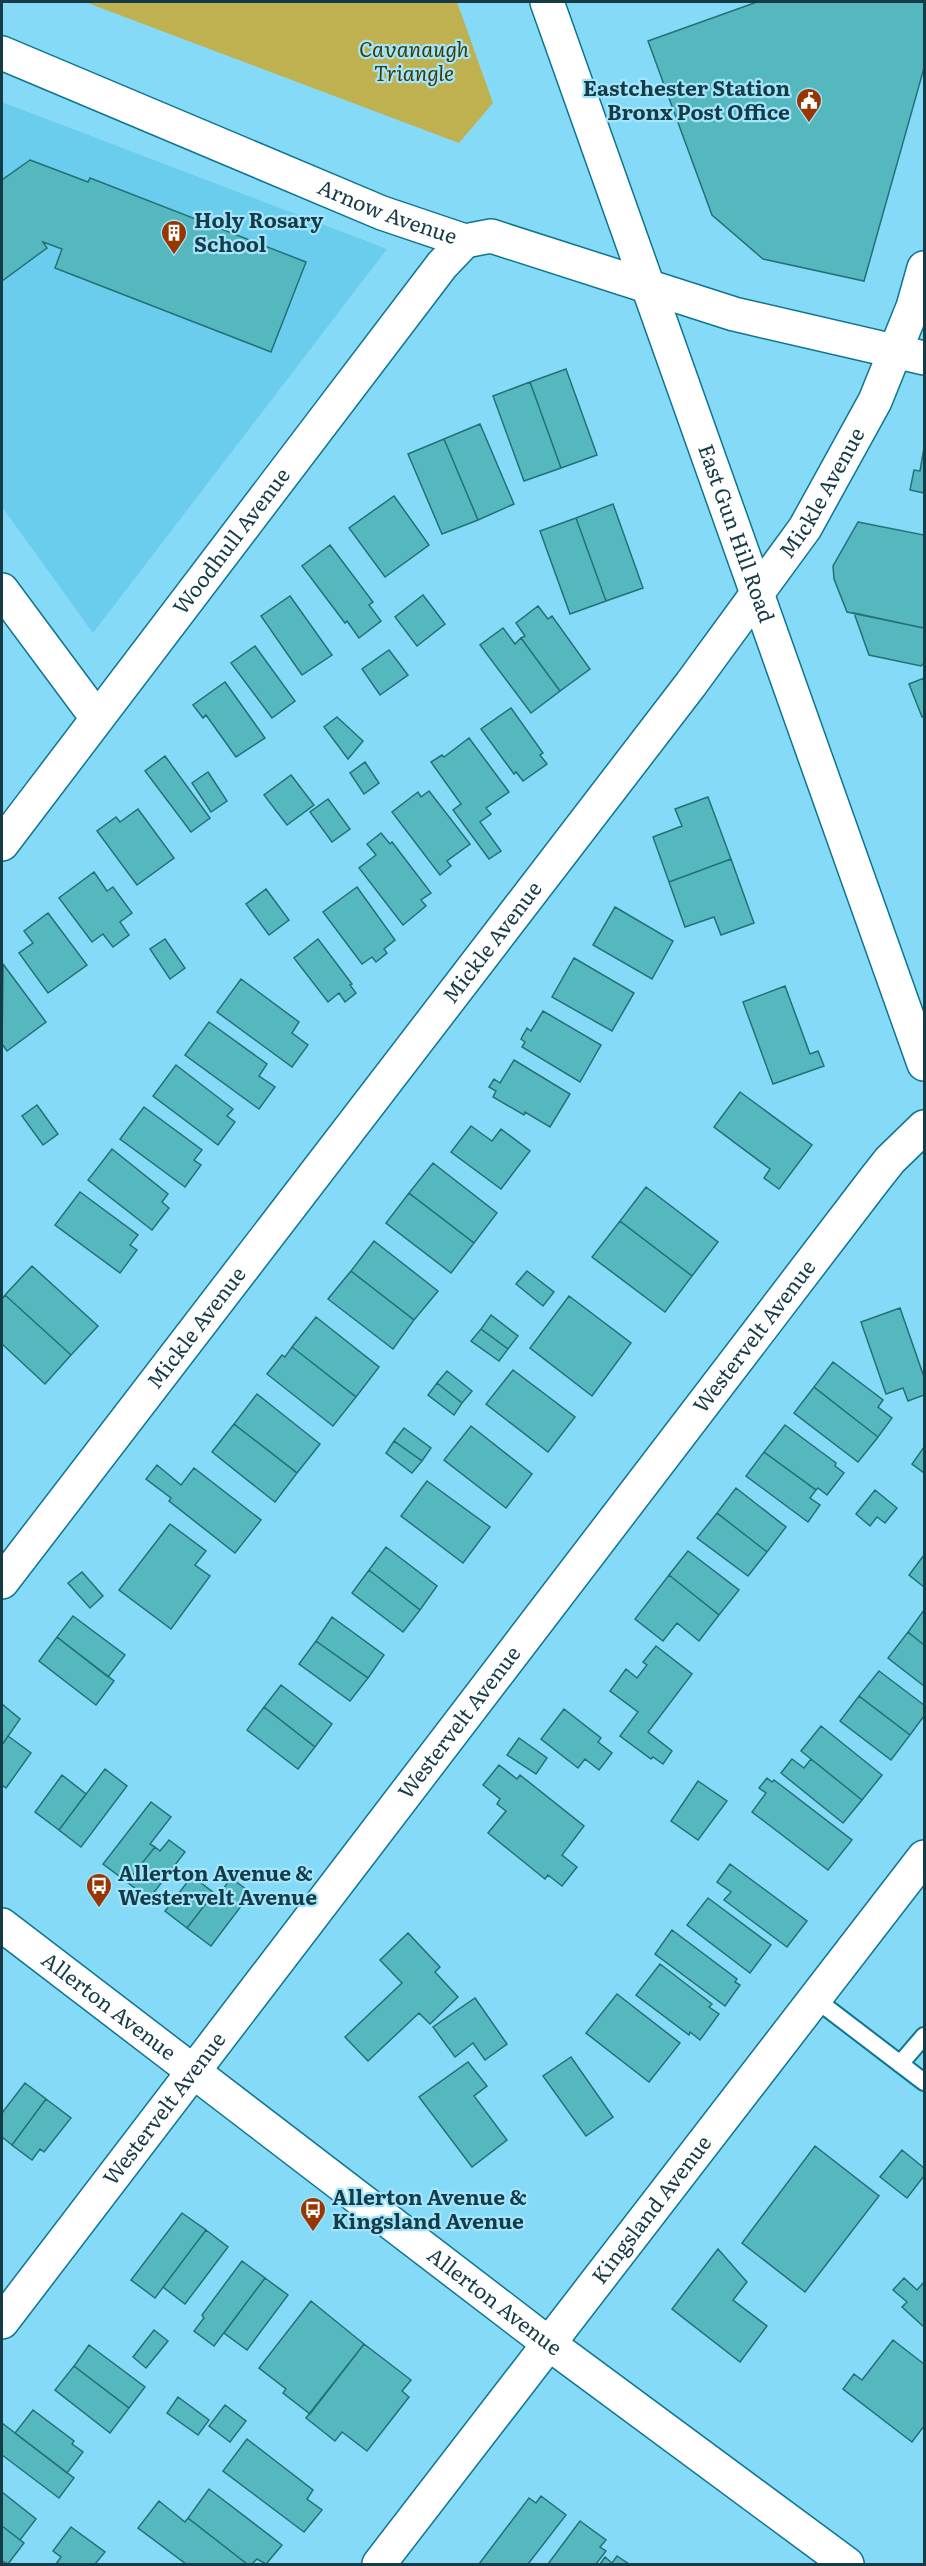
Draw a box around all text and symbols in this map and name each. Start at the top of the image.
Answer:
park label: Cavanaugh Triangle [359,32,470,87]
place label: Eastchester Station Bronx Post Office [583,71,790,126]
public building icon: Eastchester Station Bronx Post Office [794,86,824,124]
street label: Arnow Avenue [314,170,462,250]
place label: Holy Rosary School [194,203,323,258]
building icon: Holy Rosary School [159,218,189,256]
street label: Mickle Avenue [770,421,871,563]
street label: East Gun Hill Road [692,439,784,626]
street label: Woodhull Avenue [164,460,296,620]
street label: Mickle Avenue [434,873,548,1009]
street label: Westervelt Avenue [684,1252,821,1418]
street label: Mickle Avenue [138,1259,252,1394]
street label: Westervelt Avenue [389,1638,526,1805]
place label: Allerton Avenue & Westervelt Avenue [118,1856,317,1911]
bus stop icon: Allerton Avenue & Westervelt Avenue [84,1871,114,1909]
street label: Allerton Avenue [36,1943,184,2066]
street label: Westervelt Avenue [94,2024,231,2191]
street label: Kingsland Avenue [583,2127,717,2289]
place label: Allerton Avenue & Kingsland Avenue [332,2180,527,2235]
bus stop icon: Allerton Avenue & Kingsland Avenue [298,2195,328,2233]
street label: Allerton Avenue [422,2238,570,2362]

